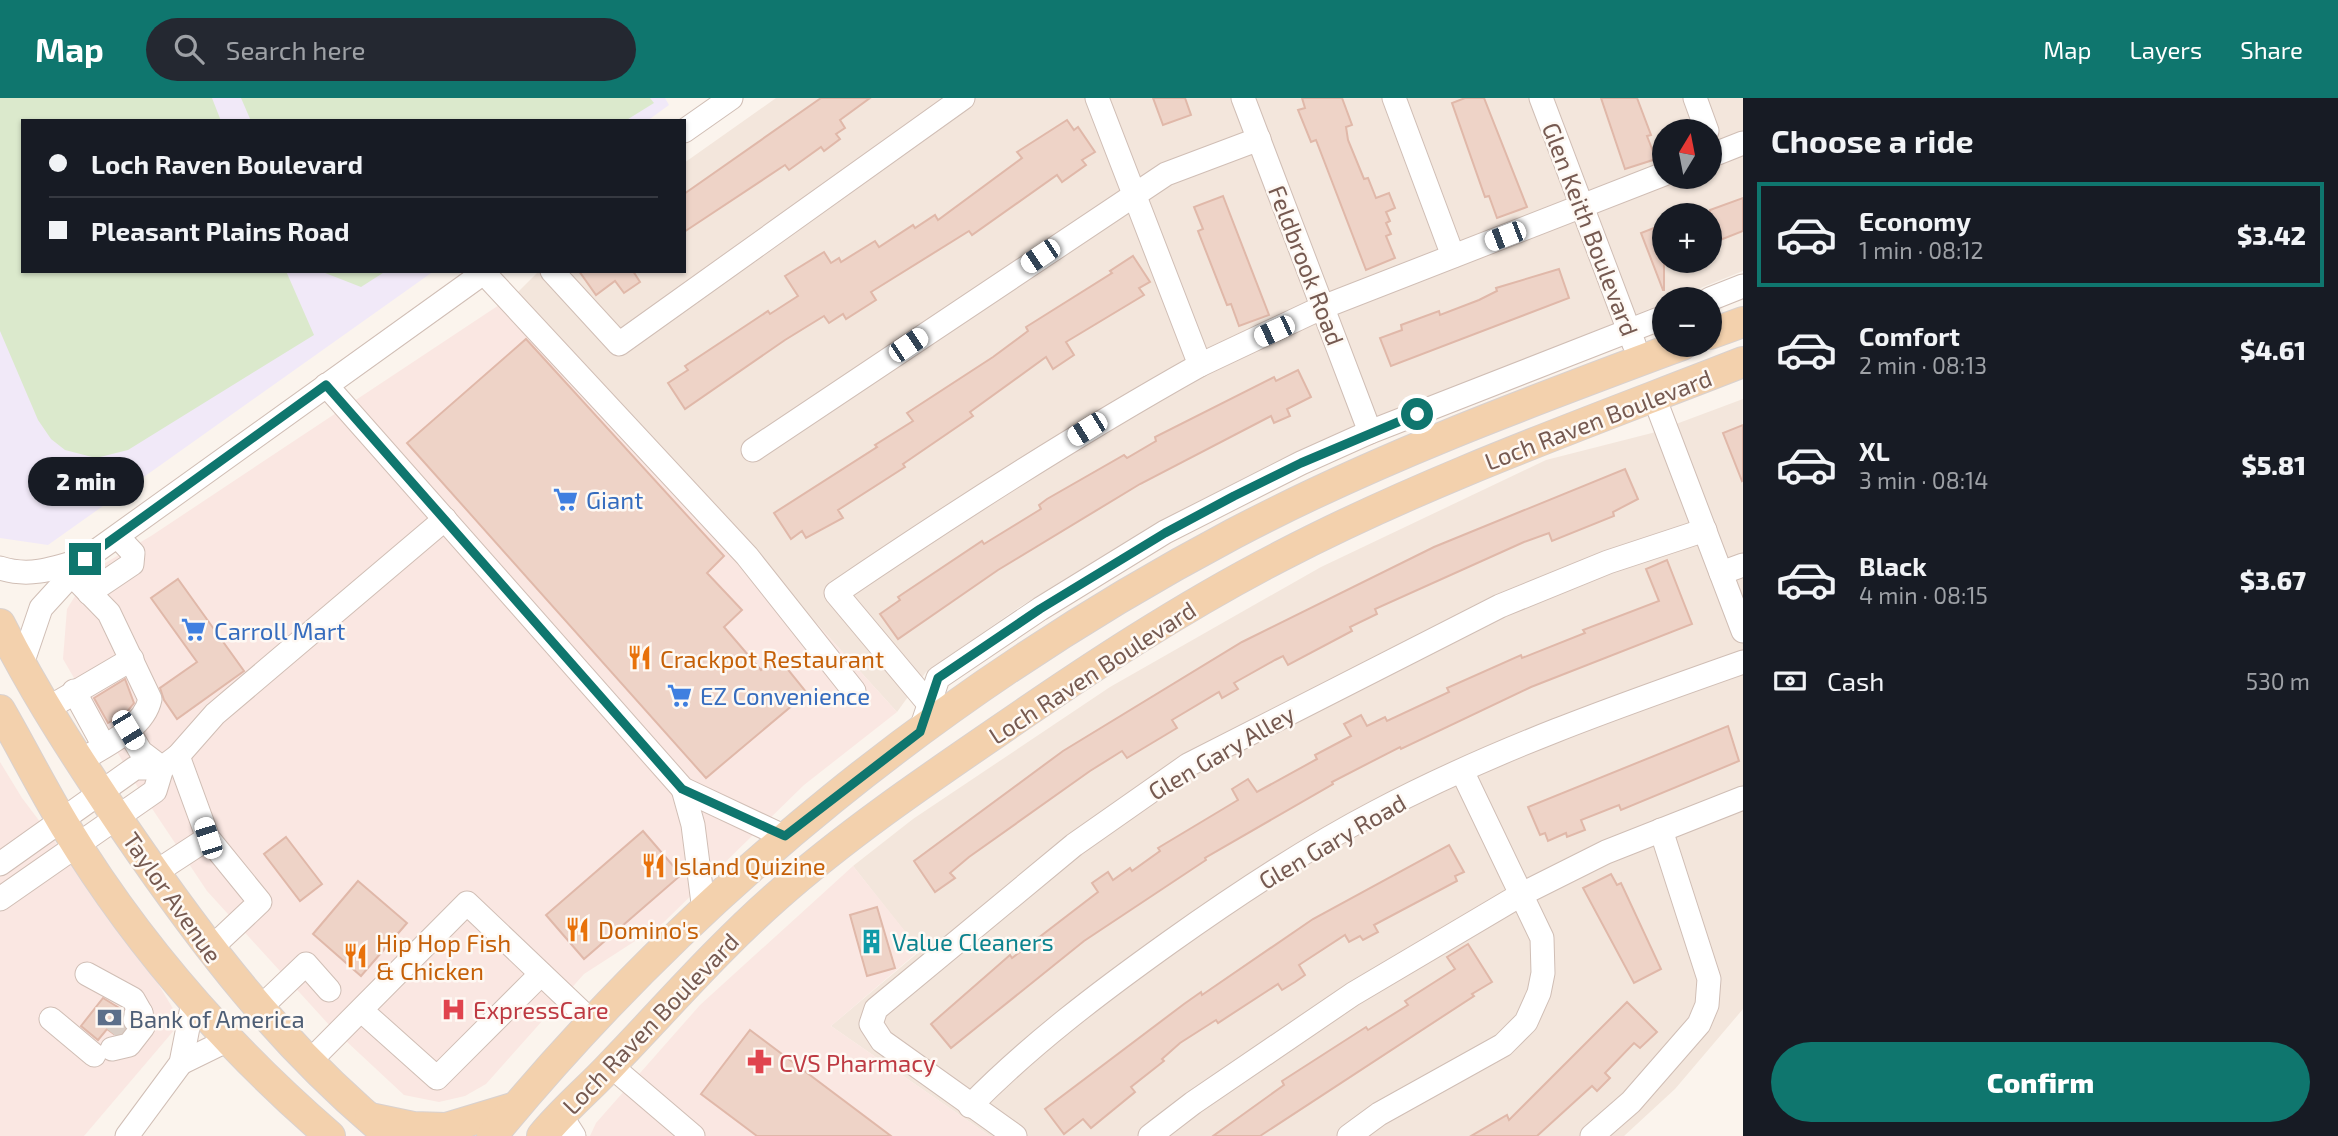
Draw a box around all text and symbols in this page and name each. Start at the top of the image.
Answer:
search box [146,18,636,81]
text: Map [35,29,104,69]
icon: search [170,30,208,68]
text: Search here [226,34,365,65]
text: Map [2043,35,2091,64]
text: Layers [2129,35,2202,64]
text: Share [2240,35,2303,64]
street label: Glen Keith Boulevard [1537,118,1645,340]
north arrow [1652,119,1722,189]
map controls [1652,119,1722,357]
text: Choose a ride [1771,121,1974,159]
text: Loch Raven Boulevard [91,148,363,179]
street label: Feldbrook Road [1263,181,1351,349]
button: + [1652,203,1722,273]
icon: car [1775,203,1838,266]
text: Economy [1859,205,1971,236]
text: Pleasant Plains Road [91,215,350,246]
car [1482,219,1529,253]
text: $3.42 [2237,219,2306,250]
car [1017,236,1064,276]
text: 1 min · 08:12 [1859,236,1984,264]
button: − [1652,287,1722,357]
car [1251,313,1298,349]
icon: car [1775,318,1838,381]
text: Comfort [1859,320,1960,351]
car [885,325,932,365]
text: $4.61 [2240,334,2306,365]
text: 2 min · 08:13 [1859,351,1987,379]
street label: Loch Raven Boulevard [1480,362,1716,476]
route start [1401,398,1433,430]
car [1064,409,1111,449]
icon: car [1775,433,1838,496]
text: XL [1859,435,1890,466]
text: $5.81 [2241,449,2306,480]
callout: 2 min [27,458,143,506]
text: 3 min · 08:14 [1859,466,1988,494]
text: 2 min [56,467,116,495]
supermarket icon: Giant [552,485,580,513]
place label: Giant [586,485,643,514]
route end [69,543,101,575]
icon: car [1775,548,1838,611]
text: Black [1859,550,1927,581]
text: $3.67 [2240,564,2306,595]
text: 4 min · 08:15 [1859,581,1988,609]
street label: Loch Raven Boulevard [983,594,1201,750]
supermarket icon: Carroll Mart [180,616,208,644]
place label: Carroll Mart [214,616,345,645]
restaurant icon: Crackpot Restaurant [626,644,654,672]
place label: Crackpot Restaurant [660,644,884,673]
icon: cash [1771,662,1809,700]
text: Cash [1827,665,1884,696]
text: 530 m [2246,667,2310,695]
supermarket icon: EZ Convenience [666,681,694,709]
place label: EZ Convenience [700,681,870,710]
street label: Glen Gary Alley [1143,698,1299,806]
car [109,707,148,753]
street label: Glen Gary Road [1253,787,1411,895]
car [192,815,225,861]
street label: Taylor Avenue [117,826,229,968]
restaurant icon: Island Quizine [639,851,667,879]
place label: Island Quizine [673,851,826,880]
restaurant icon: Domino's [564,915,592,943]
place label: Domino's [598,915,699,944]
street label: Loch Raven Boulevard [556,926,744,1120]
building icon: Value Cleaners [858,927,886,955]
place label: Value Cleaners [892,927,1054,956]
place label: Hip Hop Fish & Chicken [376,928,511,985]
restaurant icon: Hip Hop Fish & Chicken [342,942,370,970]
hospital icon: ExpressCare [439,995,467,1023]
place label: ExpressCare [473,995,609,1024]
bank icon: Bank of America [95,1004,123,1032]
place label: Bank of America [129,1004,305,1033]
button: Confirm [1771,1042,2310,1122]
pharmacy icon: CVS Pharmacy [745,1048,773,1076]
place label: CVS Pharmacy [779,1048,936,1077]

